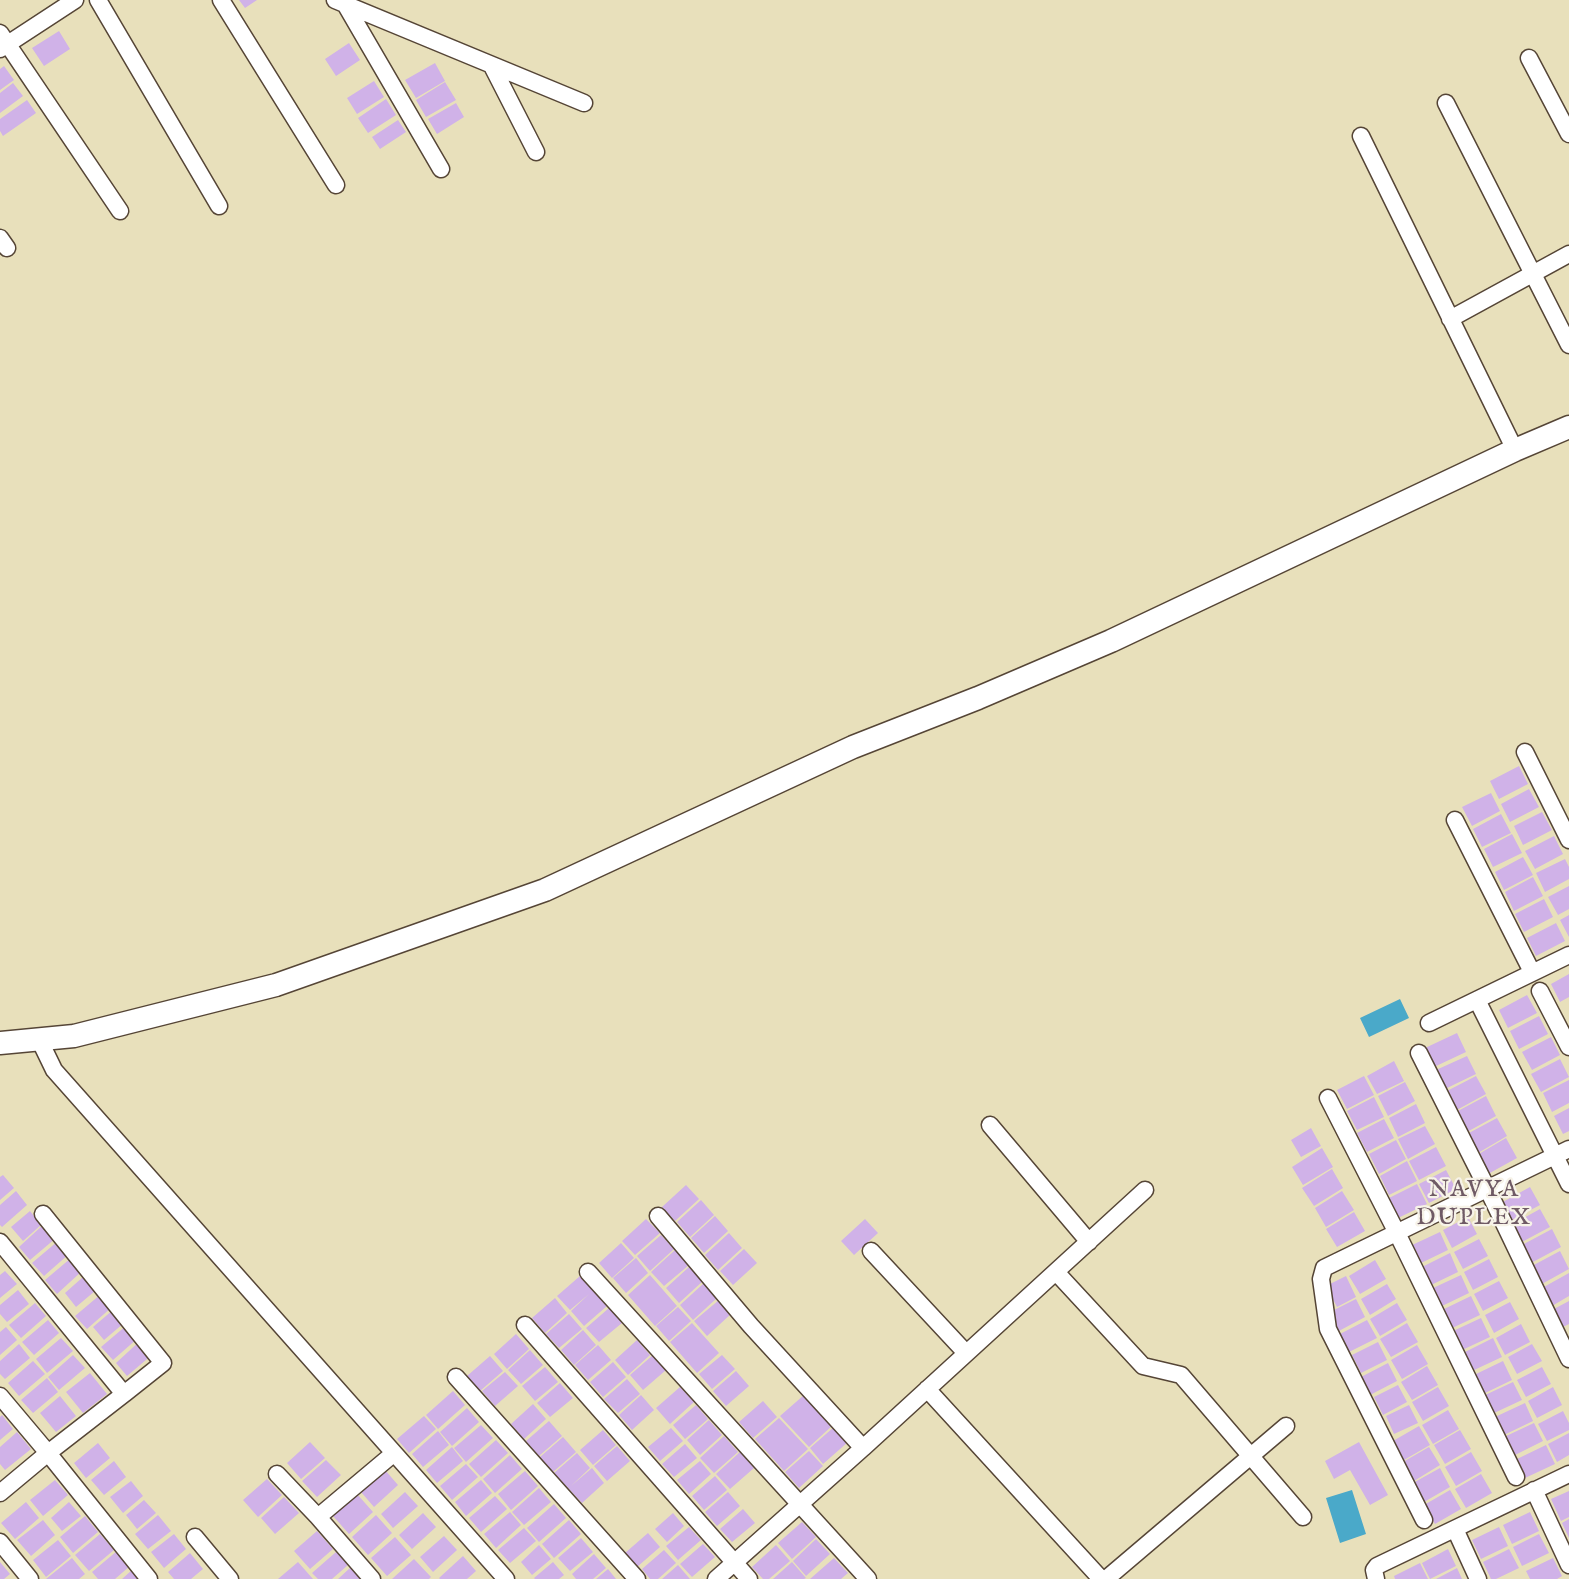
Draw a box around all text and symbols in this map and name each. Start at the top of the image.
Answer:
district label: NAVYA DUPLEX [1416,1177,1532,1233]

